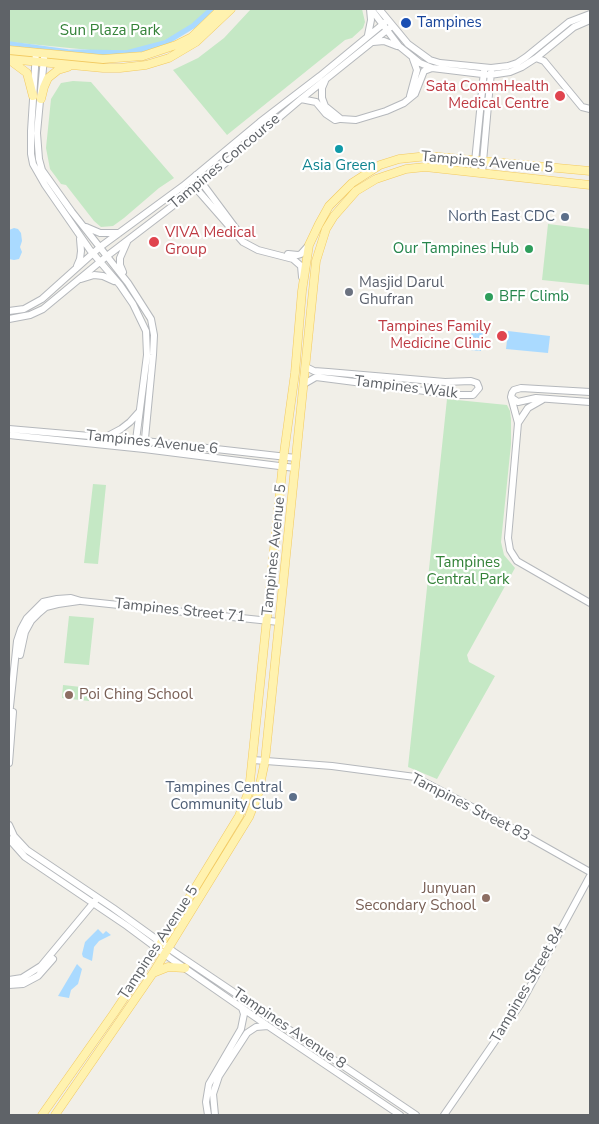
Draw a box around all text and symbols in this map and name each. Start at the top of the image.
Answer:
place label: Tampines [417,14,482,32]
marker: Tampines [399,16,413,30]
park label: Sun Plaza Park [60,22,160,40]
place label: Sata CommHealth Medical Centre [426,78,549,113]
marker: Sata CommHealth Medical Centre [553,89,567,103]
street label: Tampines Concourse [166,110,284,214]
marker: Asia Green [333,143,345,155]
street label: Tampines Avenue 5 [420,148,554,178]
place label: Asia Green [302,157,376,175]
place label: North East CDC [448,208,555,226]
marker: North East CDC [559,211,571,223]
place label: VIVA Medical Group [165,224,256,259]
marker: VIVA Medical Group [147,235,161,249]
place label: Our Tampines Hub [393,240,519,258]
marker: Our Tampines Hub [523,243,535,255]
place label: Masjid Darul Ghufran [359,274,444,309]
marker: Masjid Darul Ghufran [343,286,355,298]
place label: BFF Climb [499,288,569,306]
marker: BFF Climb [483,291,495,303]
place label: Tampines Family Medicine Clinic [378,318,491,353]
marker: Tampines Family Medicine Clinic [495,329,509,343]
street label: Tampines Walk [353,373,459,403]
street label: Tampines Avenue 6 [85,427,219,459]
street label: Tampines Avenue 5 [259,483,291,617]
park label: Tampines Central Park [427,554,509,589]
street label: Tampines Street 71 [114,595,246,627]
place label: Poi Ching School [79,686,193,704]
marker: Poi Ching School [63,689,75,701]
street label: Tampines Street 83 [407,770,533,846]
place label: Tampines Central Community Club [166,779,283,814]
marker: Tampines Central Community Club [287,791,299,803]
place label: Junyuan Secondary School [355,880,476,915]
street label: Tampines Avenue 5 [115,883,203,1003]
marker: Junyuan Secondary School [480,892,492,904]
street label: Tampines Street 84 [487,924,569,1046]
street label: Tampines Avenue 8 [229,985,349,1073]

